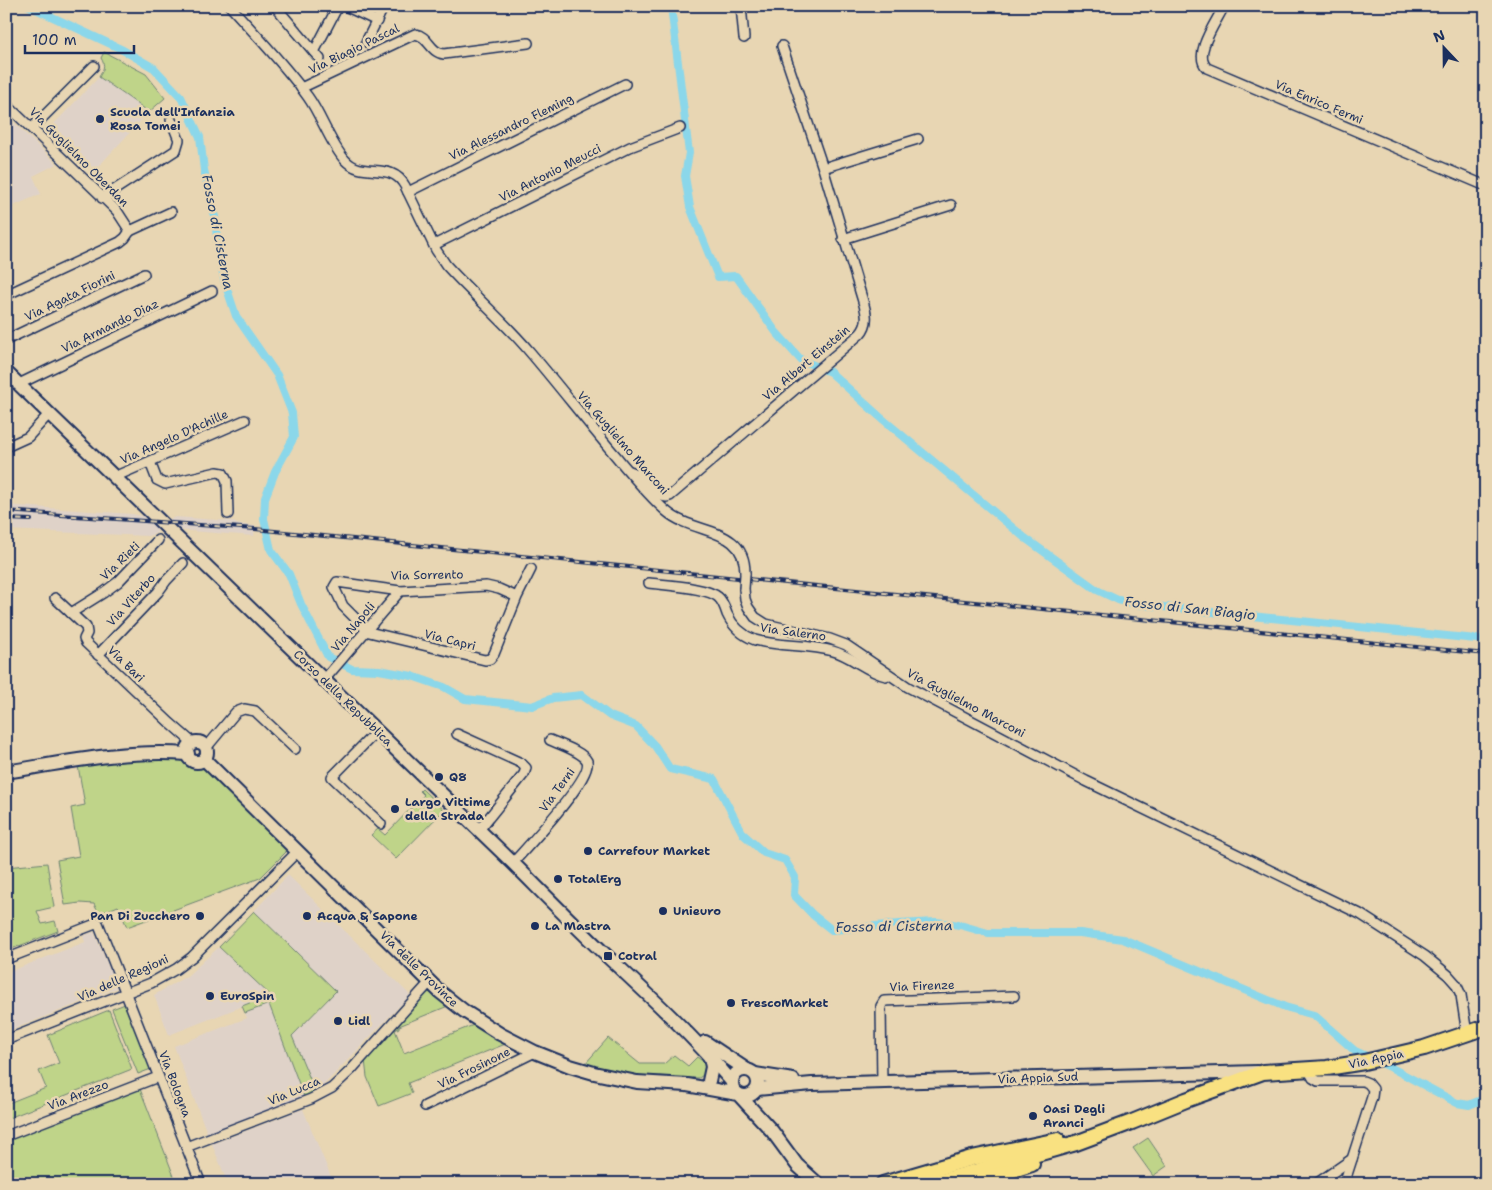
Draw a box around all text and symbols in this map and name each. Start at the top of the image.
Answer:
street label: Via Biagio Pascal [306,20,402,78]
scale bar [25,22,134,54]
north arrow [1420,22,1470,72]
text: N [1431,26,1448,46]
text: 100 m [32,30,77,50]
street label: Via Enrico Fermi [1272,76,1366,128]
street label: Via Alessandro Fleming [446,90,576,164]
street label: Via Guglielmo Oberdan [26,104,132,210]
place label: Scuola dell'Infanzia Rosa Tomei [110,104,235,134]
marker: Scuola dell'Infanzia Rosa Tomei [94,113,106,125]
street label: Via Antonio Meucci [496,140,604,206]
water label: Fosso di Cisterna [198,173,238,291]
street label: Via Agata Fiorini [22,267,118,325]
street label: Via Armando Diaz [59,295,161,357]
street label: Via Albert Einstein [759,322,853,404]
street label: Via Guglielmo Marconi [574,388,672,498]
street label: Via Angelo D'Achille [118,406,231,468]
street label: Via Rieti [97,538,143,584]
street label: Via Sorrento [390,566,464,584]
street label: Via Viterbo [103,570,159,630]
water label: Fosso di San Biagio [1124,592,1256,624]
street label: Via Napoli [328,599,378,655]
street label: Via Salerno [759,619,827,645]
street label: Via Capri [422,626,478,654]
street label: Via Bari [104,642,148,686]
street label: Corso della Repubblica [290,646,396,750]
street label: Via Guglielmo Marconi [904,665,1028,741]
street label: Via Terni [535,765,579,815]
place label: Q8 [449,769,467,785]
marker: Q8 [433,771,445,783]
place label: Largo Vittime della Strada [405,794,491,824]
marker: Largo Vittime della Strada [389,803,401,815]
place label: Carrefour Market [598,843,710,859]
marker: Carrefour Market [582,845,594,857]
place label: TotalErg [568,871,622,887]
marker: TotalErg [552,873,564,885]
place label: Unieuro [673,903,721,919]
marker: Unieuro [657,905,669,917]
place label: Pan Di Zucchero [90,908,190,924]
place label: Acqua & Sapone [317,908,418,924]
marker: Pan Di Zucchero [194,910,206,922]
marker: Acqua & Sapone [301,910,313,922]
water label: Fosso di Cisterna [835,916,953,936]
place label: La Mastra [545,918,611,934]
marker: La Mastra [529,920,541,932]
street label: Via delle Province [376,927,462,1011]
place label: Cotral [618,948,657,964]
marker: Cotral [602,950,614,962]
street label: Via delle Regioni [75,951,171,1005]
street label: Via Firenze [889,977,955,995]
place label: EuroSpin [220,988,274,1004]
marker: EuroSpin [204,990,216,1002]
place label: FrescoMarket [741,995,829,1011]
marker: FrescoMarket [725,997,737,1009]
place label: Lidl [348,1013,370,1029]
marker: Lidl [332,1015,344,1027]
street label: Via Frosinone [435,1043,513,1092]
street label: Via Appia [1347,1045,1405,1073]
street label: Via Bologna [155,1048,195,1120]
street label: Via Appia Sud [997,1069,1079,1087]
street label: Via Lucca [266,1073,323,1109]
street label: Via Arezzo [45,1076,111,1114]
place label: Oasi Degli Aranci [1043,1101,1105,1131]
marker: Oasi Degli Aranci [1027,1110,1039,1122]

